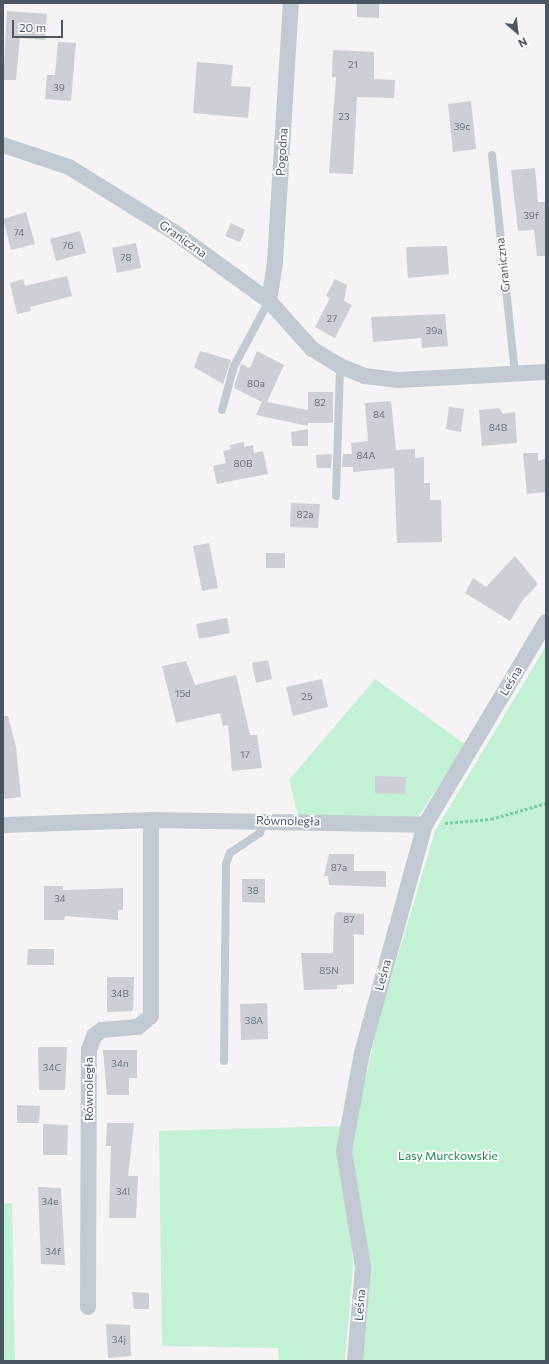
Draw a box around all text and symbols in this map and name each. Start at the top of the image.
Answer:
scale bar [14,12,65,38]
north arrow [497,12,537,52]
text: 20 m [19,20,46,34]
text: N [516,35,530,51]
house number: 21 [348,59,358,71]
house number: 39 [53,82,65,94]
house number: 23 [338,111,350,123]
house number: 39c [454,121,470,133]
street label: Pogodna [273,127,291,177]
house number: 39f [523,210,539,222]
street label: Graniczna [156,217,210,261]
house number: 74 [14,227,24,239]
street label: Graniczna [493,237,513,293]
house number: 76 [62,240,74,252]
house number: 78 [120,252,132,264]
house number: 27 [327,313,337,325]
house number: 39a [425,325,443,337]
house number: 80a [247,378,265,390]
house number: 82 [314,397,326,409]
house number: 84 [373,409,385,421]
house number: 84B [489,422,507,434]
house number: 84A [357,450,375,462]
house number: 80B [233,458,253,470]
house number: 82a [297,509,313,521]
street label: Leśna [497,664,525,698]
house number: 15d [175,688,191,700]
house number: 25 [301,691,313,703]
house number: 17 [240,749,250,761]
street label: Równoległa [256,813,320,829]
house number: 87a [331,862,347,874]
house number: 38 [247,885,259,897]
house number: 34 [54,893,66,905]
house number: 87 [343,914,355,926]
street label: Leśna [372,958,394,992]
house number: 85N [319,965,339,977]
house number: 34B [111,988,129,1000]
house number: 38A [245,1015,263,1027]
street label: Równoległa [82,1057,96,1121]
house number: 34n [111,1058,129,1070]
house number: 34C [43,1062,61,1074]
park label: Lasy Murckowskie [398,1149,498,1163]
house number: 34l [116,1186,130,1198]
house number: 34e [42,1196,58,1208]
house number: 34f [45,1246,61,1258]
street label: Leśna [351,1289,369,1321]
house number: 34j [112,1334,126,1346]

